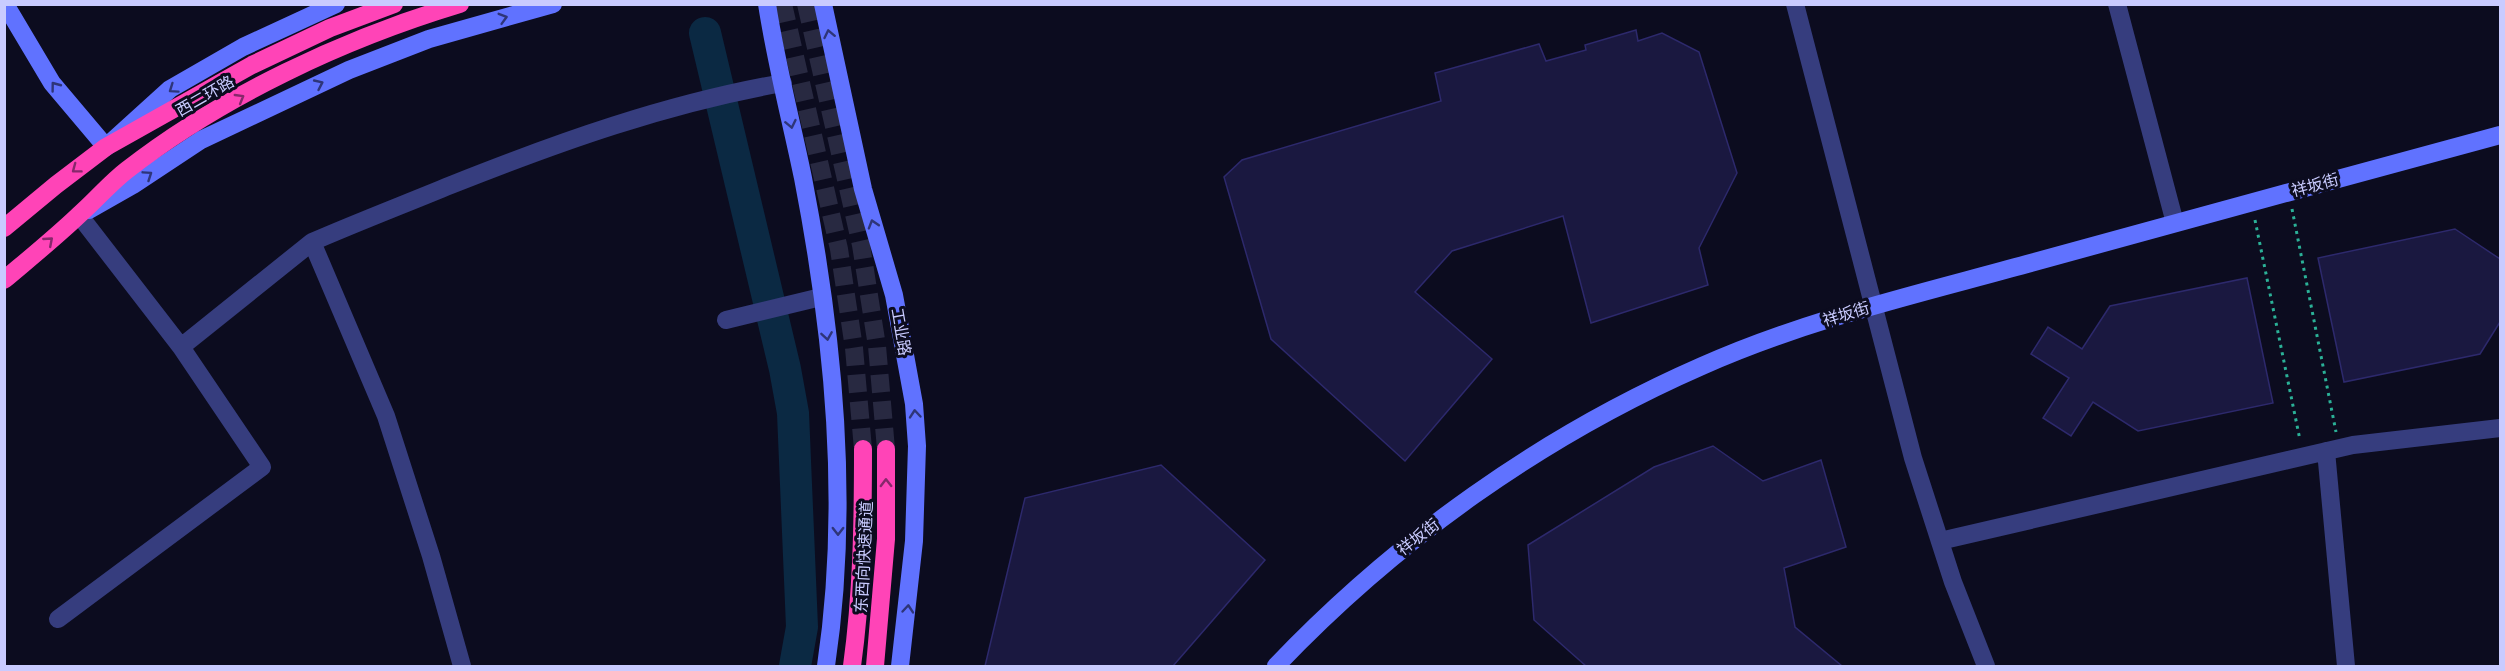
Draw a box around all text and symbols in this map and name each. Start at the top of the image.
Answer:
one-way arrow [497,13,508,25]
one-way arrow [823,29,836,39]
street label: 西二环路 [173,73,237,119]
one-way arrow [313,79,324,91]
one-way arrow [51,82,62,93]
one-way arrow [168,82,179,93]
one-way arrow [234,94,245,105]
one-way arrow [784,118,797,128]
one-way arrow [71,162,82,173]
one-way arrow [142,171,152,183]
street label: 祥坂街 [2290,171,2340,199]
one-way arrow [868,219,880,230]
one-way arrow [42,238,53,249]
street label: 祥坂街 [1821,299,1871,329]
street label: 工业路 [888,307,914,357]
one-way arrow [821,332,833,341]
one-way arrow [909,409,922,418]
one-way arrow [880,478,892,487]
street label: 东西向快速通道 [853,501,875,613]
street label: 祥坂街 [1394,516,1442,558]
one-way arrow [832,527,844,536]
one-way arrow [901,604,914,613]

